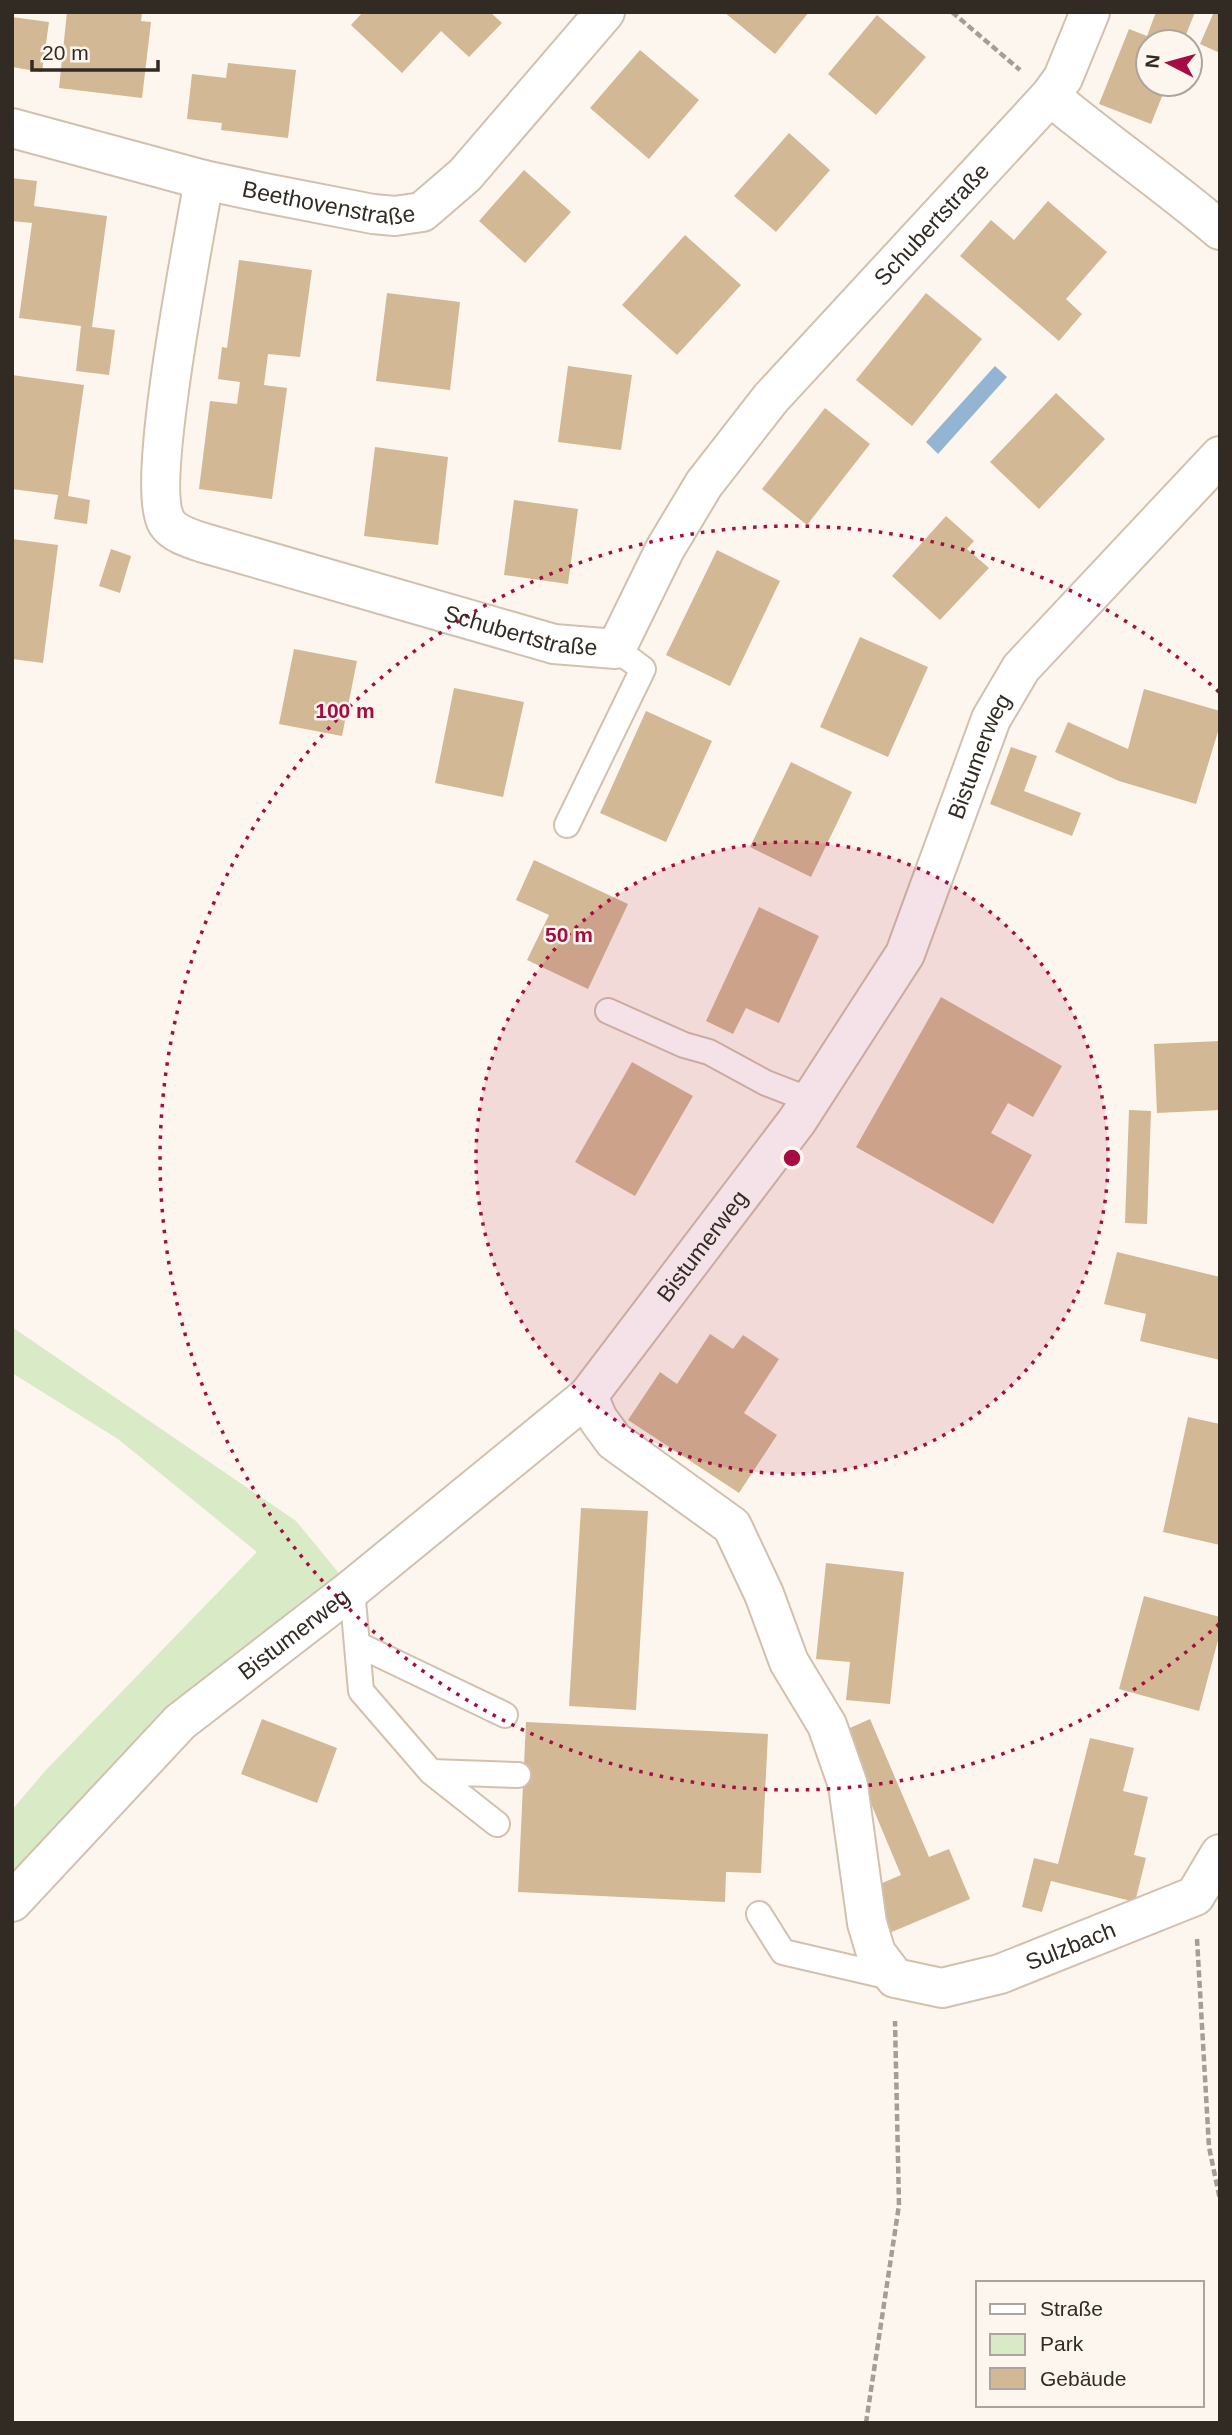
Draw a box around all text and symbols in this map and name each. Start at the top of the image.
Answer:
scale bar [32,28,158,72]
north arrow [1134,28,1204,98]
text: 20 m [42,41,89,64]
text: N [1141,53,1164,69]
street label: Schubertstraße [869,158,994,291]
street label: Beethovenstraße [240,176,417,230]
street label: Schubertstraße [441,600,598,660]
street label: Bistumerweg [943,689,1016,823]
text: 100 m [315,699,375,722]
text: 50 m [545,923,593,946]
centre of rings [780,1146,804,1170]
street label: Bistumerweg [651,1185,753,1307]
street label: Bistumerweg [233,1583,354,1685]
street label: Sulzbach [1022,1916,1119,1975]
legend [976,2281,1204,2407]
text: Straße [1040,2297,1103,2320]
text: Park [1040,2332,1084,2355]
text: Gebäude [1040,2367,1126,2390]

